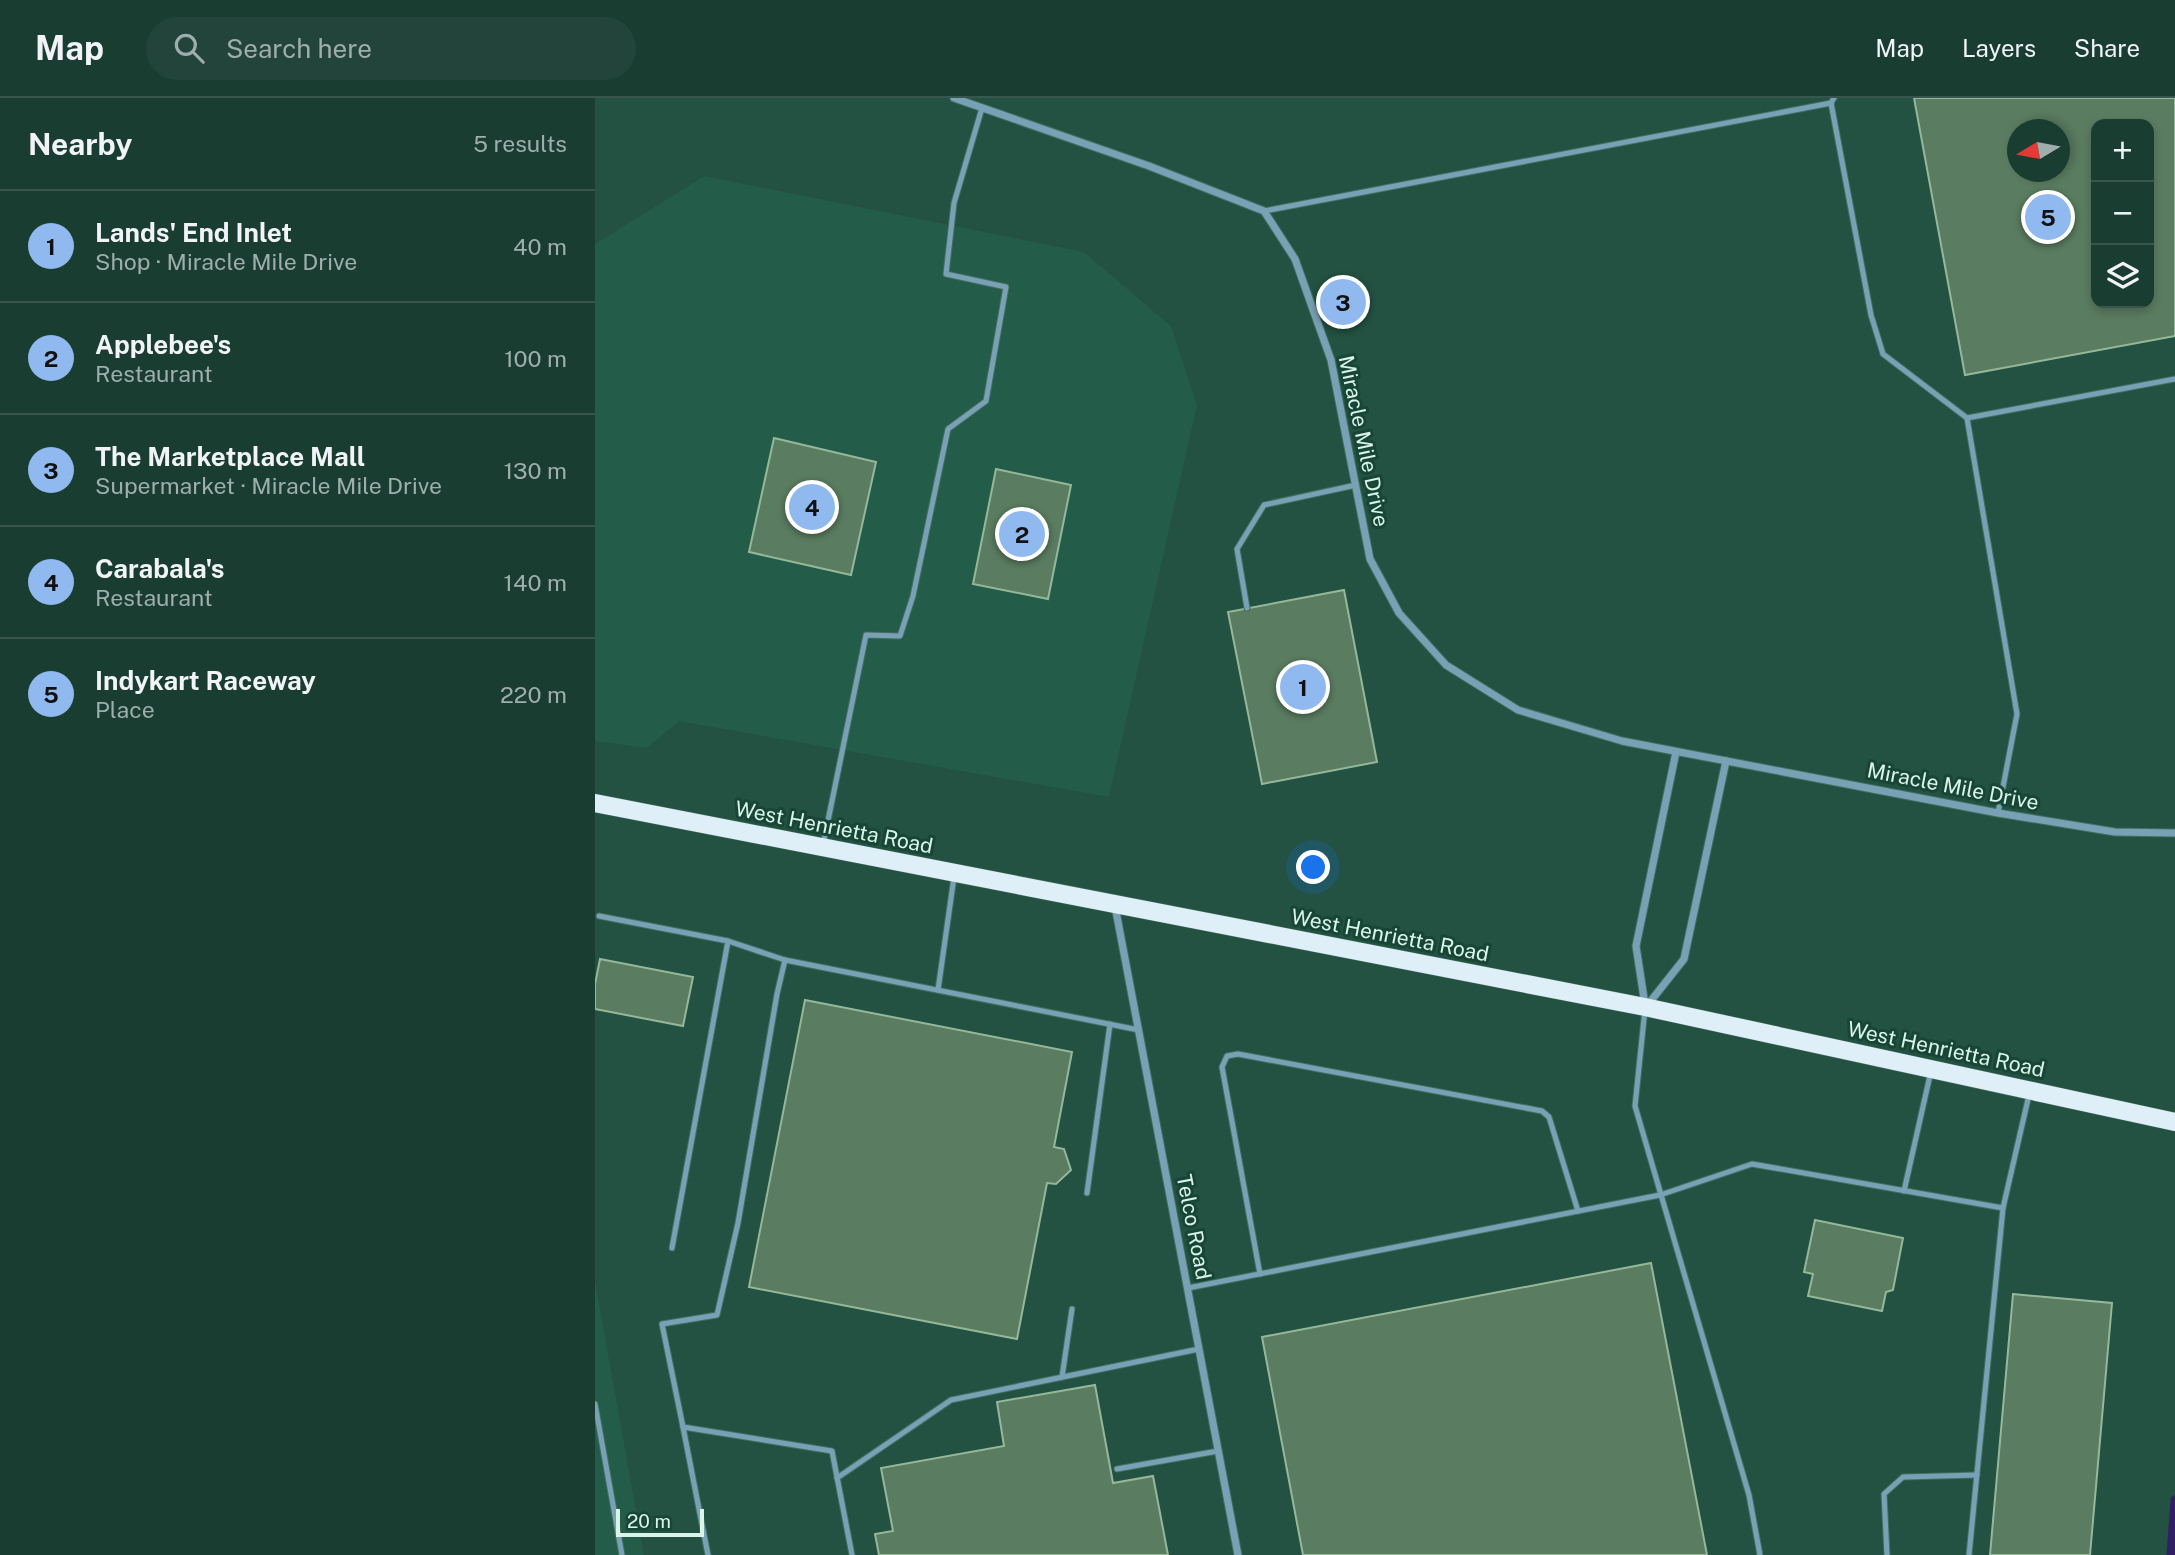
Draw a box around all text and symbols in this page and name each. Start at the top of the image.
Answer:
search box [146,17,636,80]
text: Map [35,29,104,67]
icon: search [170,29,208,67]
text: Search here [226,33,372,64]
text: Map [1875,34,1924,62]
text: Layers [1962,34,2036,62]
text: Share [2074,34,2140,62]
north arrow [2007,119,2070,182]
map controls [2091,119,2154,308]
button: + [2091,119,2154,182]
text: Nearby [28,126,132,162]
text: 5 results [473,130,567,157]
button: − [2091,182,2154,245]
pin: 5 [2025,191,2071,243]
text: Lands' End Inlet [95,217,292,248]
text: 1 [46,233,56,260]
text: 40 m [513,233,567,260]
button: layers [2091,245,2154,308]
text: Shop · Miracle Mile Drive [95,248,357,275]
pin: 3 [1320,276,1366,328]
text: Applebee's [95,329,231,360]
text: 2 [44,345,58,372]
text: 100 m [504,345,567,372]
street label: Miracle Mile Drive [1334,353,1394,529]
text: Restaurant [95,360,213,387]
text: The Marketplace Mall [95,441,365,472]
text: 3 [43,457,59,484]
text: 130 m [504,457,567,484]
text: Supermarket · Miracle Mile Drive [95,472,442,499]
pin: 4 [789,481,835,533]
pin: 2 [999,508,1045,560]
text: Carabala's [95,553,224,584]
text: 4 [43,569,59,596]
text: 140 m [504,569,567,596]
text: Restaurant [95,584,213,611]
pin: 1 [1280,661,1326,713]
text: Indykart Raceway [95,665,316,696]
text: 5 [43,681,59,708]
text: 220 m [500,681,567,708]
text: Place [95,696,155,723]
street label: Miracle Mile Drive [1865,757,2041,815]
street label: West Henrietta Road [733,796,935,858]
your location [1296,850,1330,884]
street label: West Henrietta Road [1289,904,1491,966]
street label: West Henrietta Road [1845,1016,2047,1082]
street label: Telco Road [1172,1172,1216,1282]
scale bar [616,1506,703,1538]
text: 20 m [627,1510,671,1532]

